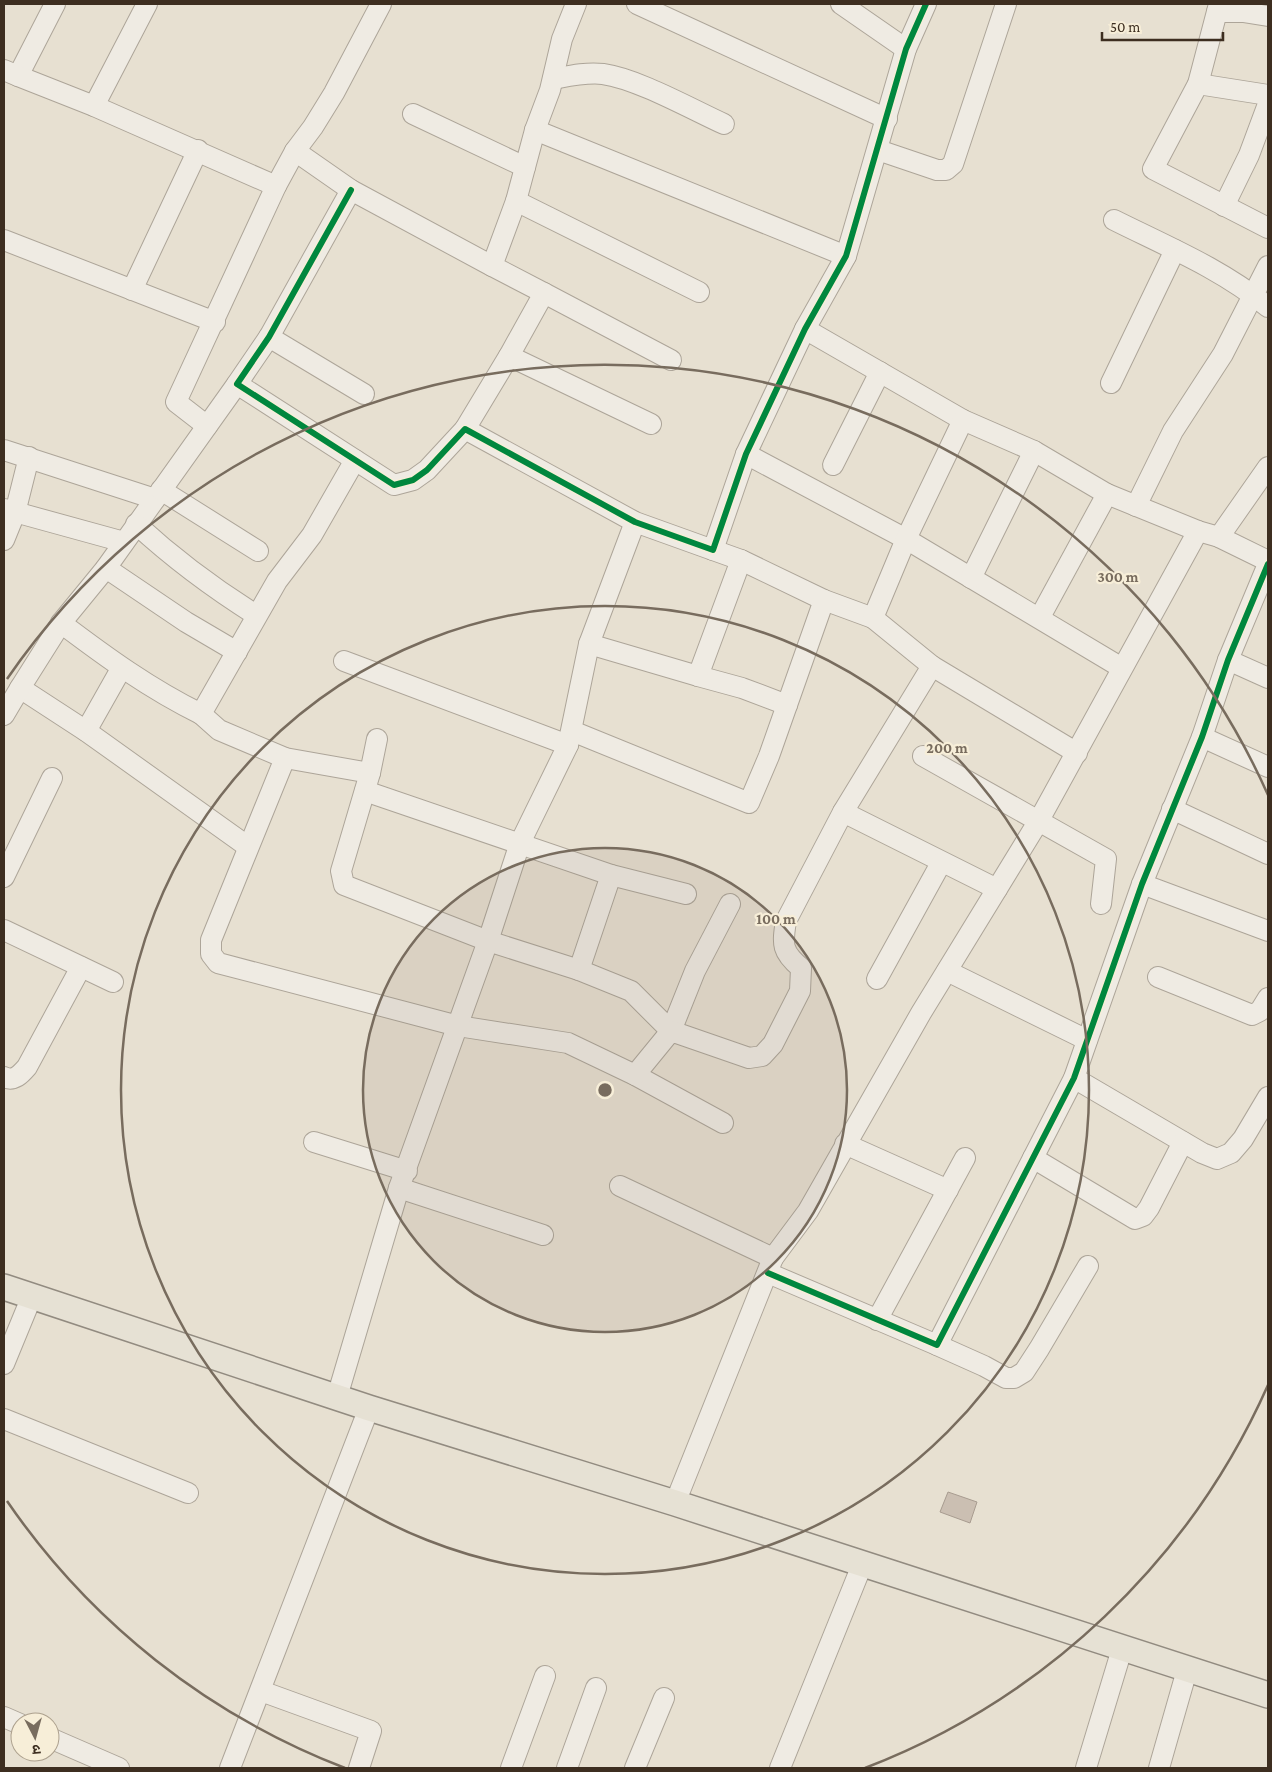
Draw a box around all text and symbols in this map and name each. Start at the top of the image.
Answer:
scale bar [1102,10,1223,42]
text: 50 m [1110,19,1140,35]
text: 300 m [1097,569,1139,585]
text: 200 m [926,740,968,756]
text: 100 m [756,911,796,927]
centre of rings [596,1081,614,1099]
north arrow [10,1712,60,1762]
text: उ [31,1742,41,1758]

